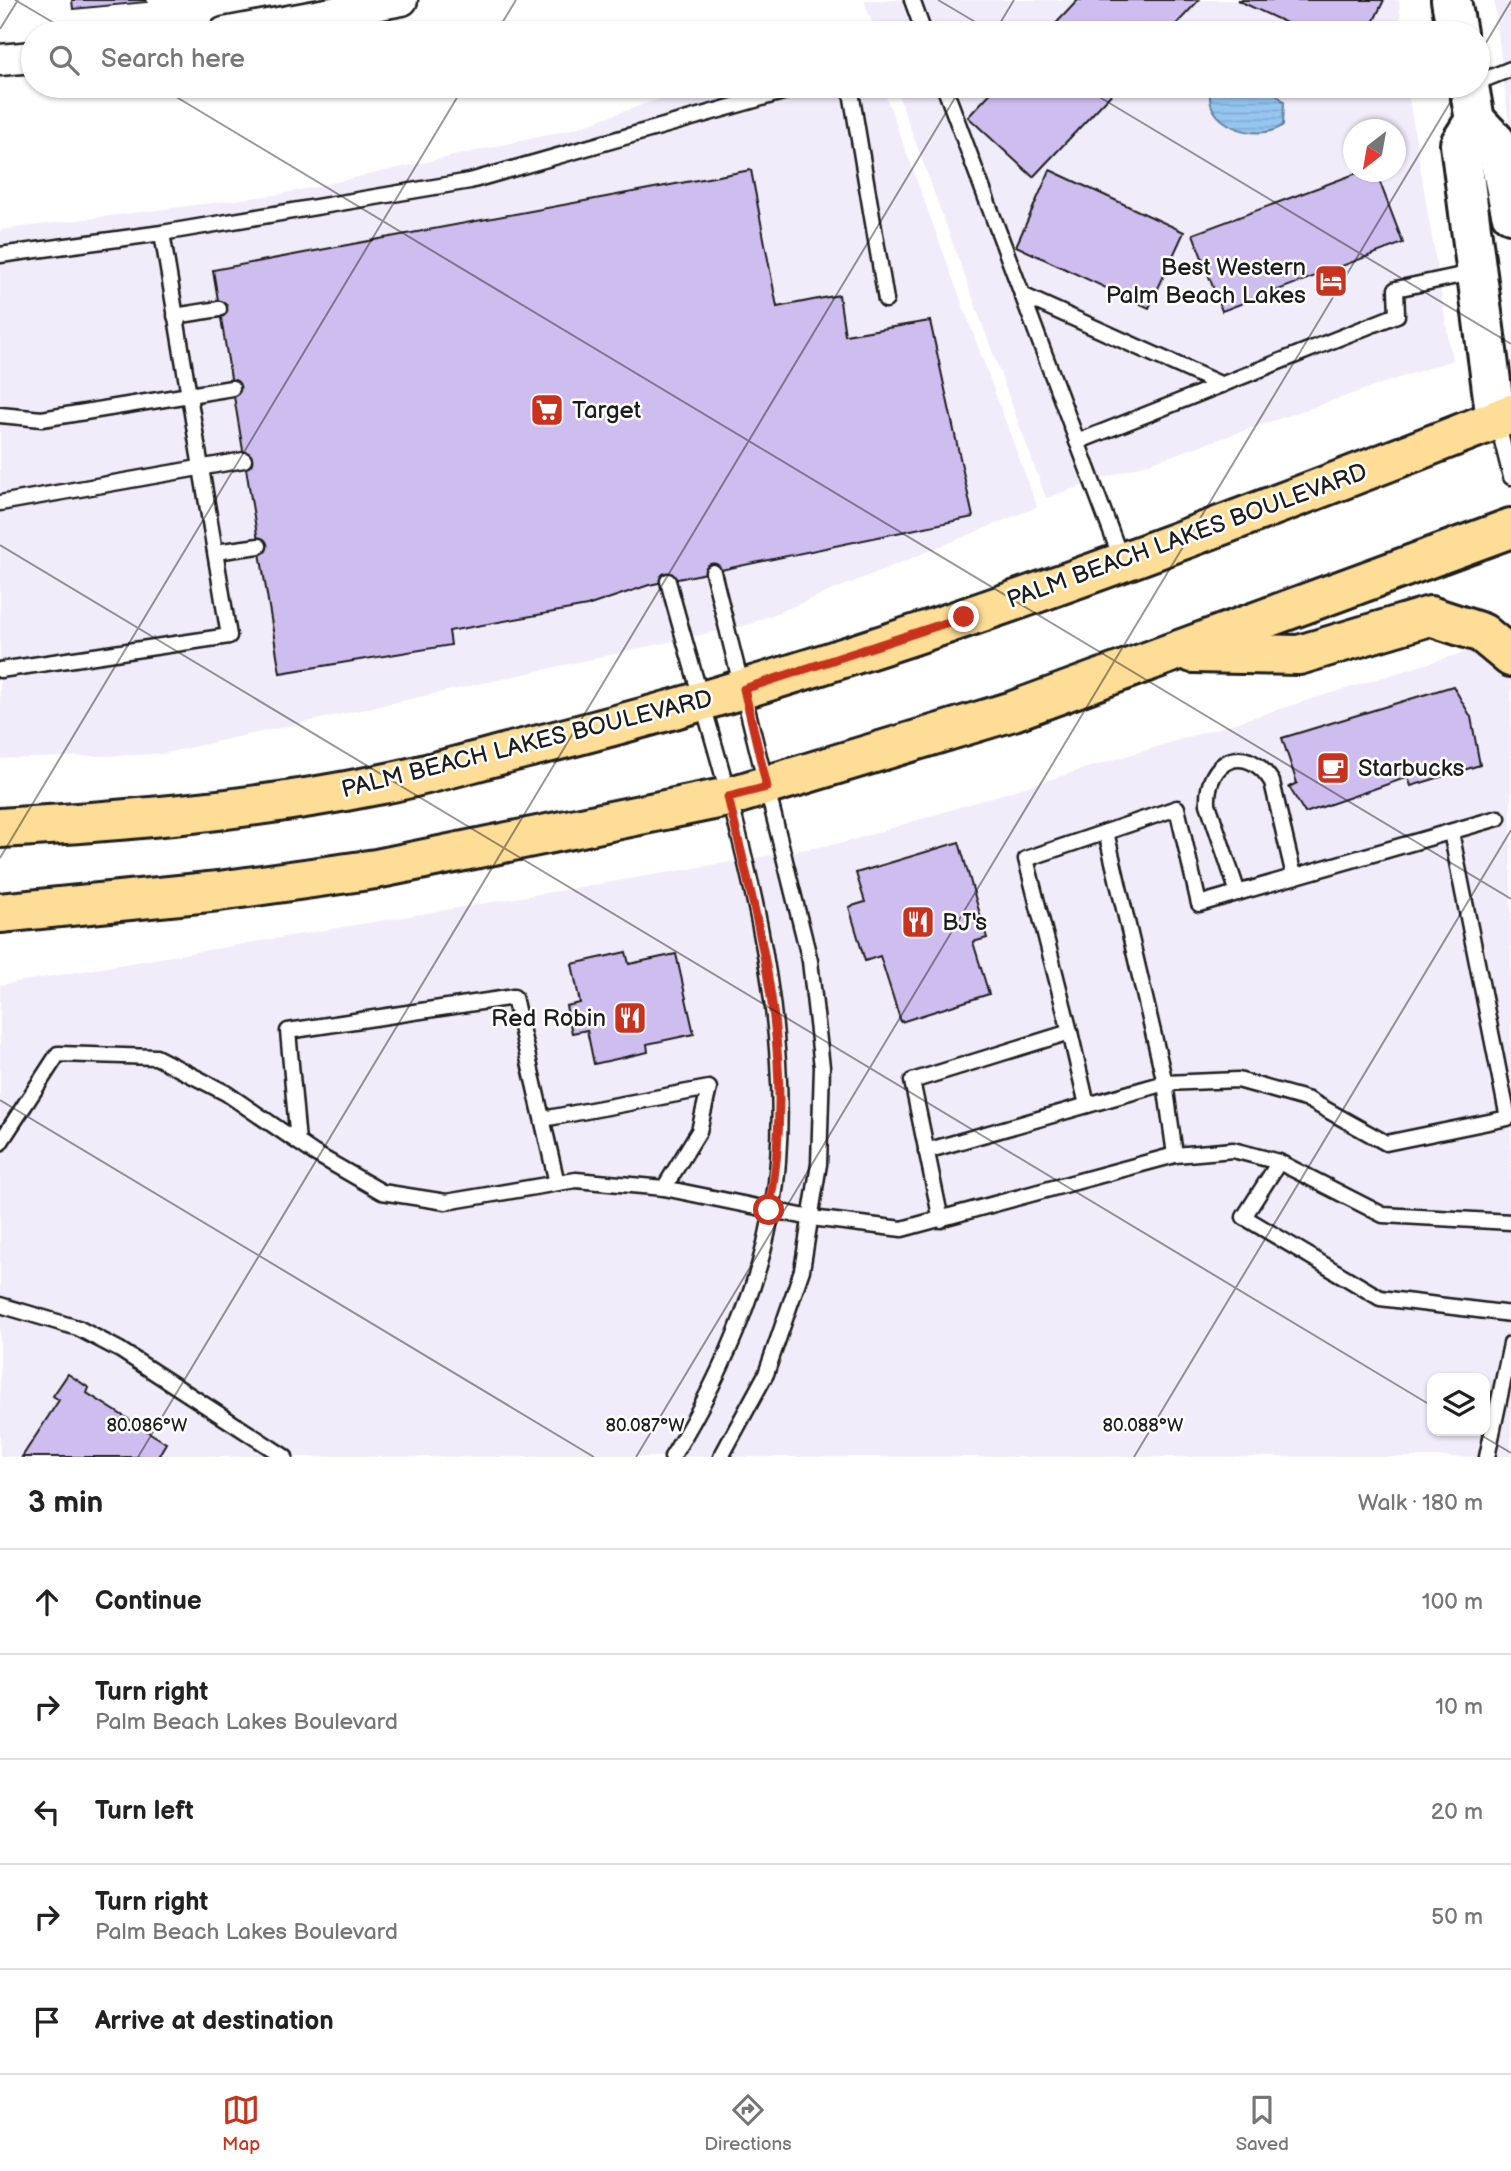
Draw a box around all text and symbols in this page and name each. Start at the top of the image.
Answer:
search box [21,21,1490,98]
icon: search [45,41,83,79]
text: Search here [101,44,245,75]
north arrow [1343,119,1406,182]
place label: Best Western Palm Beach Lakes [1106,253,1306,310]
hotel icon: Best Western Palm Beach Lakes [1312,262,1350,300]
supermarket icon: Target [528,391,566,429]
place label: Target [572,396,642,425]
street label: PALM BEACH LAKES BOULEVARD [1003,457,1371,615]
route end [948,601,979,632]
street label: PALM BEACH LAKES BOULEVARD [339,684,715,804]
cafe icon: Starbucks [1314,749,1352,787]
place label: Starbucks [1358,754,1465,783]
restaurant icon: BJ's [899,903,937,941]
place label: BJ's [942,908,987,937]
restaurant icon: Red Robin [611,999,649,1037]
place label: Red Robin [491,1004,606,1033]
route start [753,1194,784,1225]
map controls [1427,1373,1490,1436]
button: layers [1427,1373,1490,1436]
text: 80.086°W [107,1415,188,1436]
text: 80.087°W [605,1415,685,1436]
text: 80.088°W [1103,1415,1184,1436]
text: 3 min [28,1485,103,1521]
text: Walk · 180 m [1358,1489,1483,1517]
icon: ahead [28,1583,66,1621]
text: Continue [95,1586,202,1617]
text: 100 m [1422,1588,1483,1616]
text: Turn right [95,1677,208,1708]
icon: right [28,1688,66,1726]
text: 10 m [1435,1693,1483,1721]
text: Palm Beach Lakes Boulevard [95,1708,398,1736]
icon: left [28,1793,66,1831]
text: Turn left [95,1796,194,1827]
text: 20 m [1431,1798,1483,1826]
text: Turn right [95,1887,208,1918]
icon: right [28,1898,66,1936]
text: 50 m [1431,1903,1483,1931]
text: Palm Beach Lakes Boulevard [95,1918,398,1946]
icon: arrive [28,2003,66,2041]
text: Arrive at destination [95,2006,334,2037]
tab: Map [222,2091,260,2156]
tab: Directions [704,2091,792,2156]
tab: Saved [1236,2091,1289,2156]

